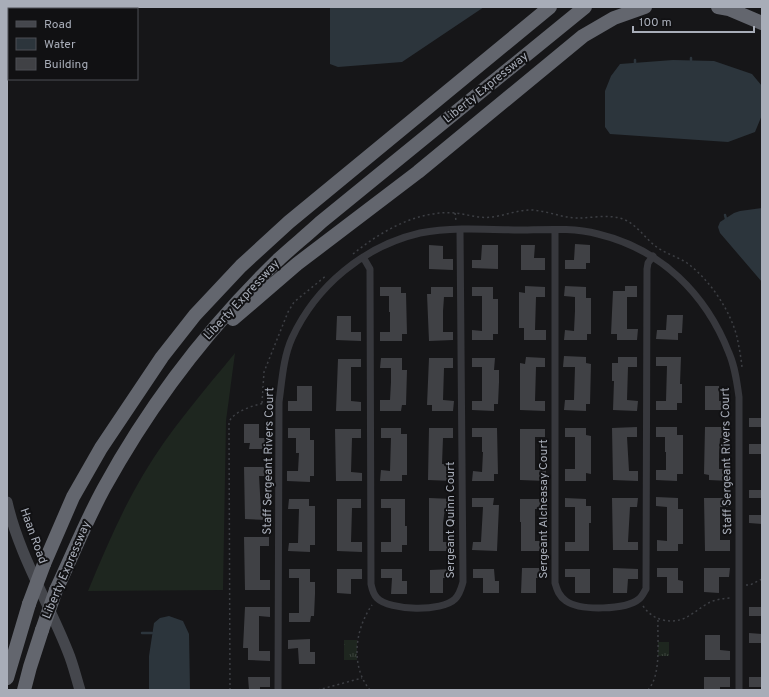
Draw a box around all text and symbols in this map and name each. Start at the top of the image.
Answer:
legend [8,8,138,80]
scale bar [633,8,754,34]
text: 100 m [639,15,672,31]
text: Road [44,17,72,33]
text: Water [44,37,76,53]
street label: Liberty Expressway [440,49,532,127]
text: Building [44,57,88,73]
street label: Liberty Expressway [200,256,284,344]
street label: Staff Sergeant Rivers Court [260,387,278,535]
street label: Staff Sergeant Rivers Court [718,387,736,535]
street label: Sergeant Alcheasay Court [536,439,552,579]
street label: Sergeant Quinn Court [443,461,459,579]
street label: Haan Road [16,506,50,566]
street label: Liberty Expressway [39,519,95,621]

